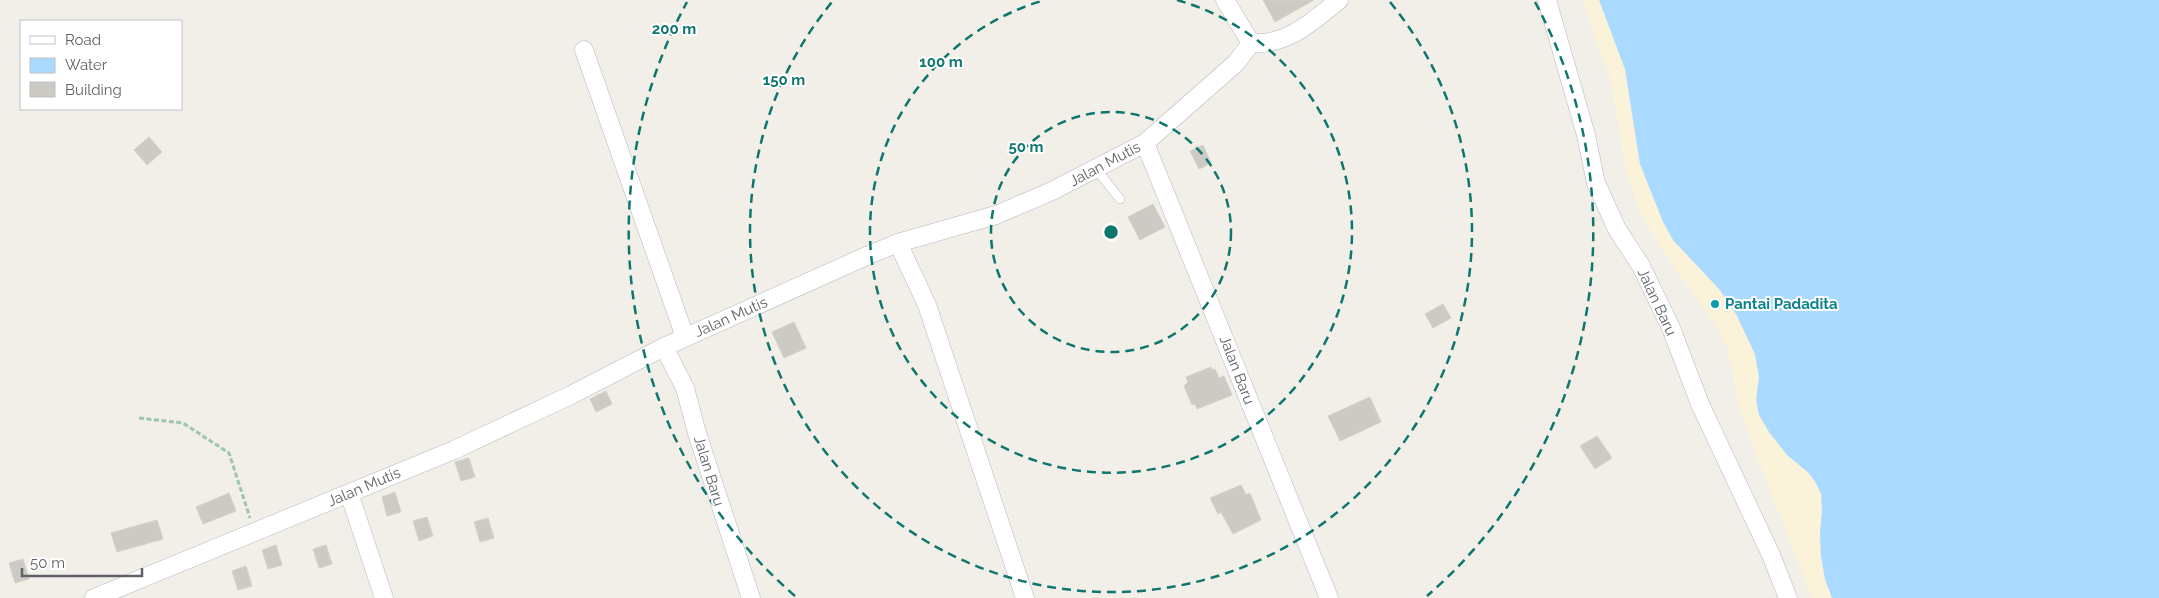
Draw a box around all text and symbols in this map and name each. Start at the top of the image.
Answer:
legend [20,20,182,110]
text: 200 m [652,20,696,38]
text: Road [65,31,101,49]
text: 100 m [919,53,963,71]
text: Water [65,56,108,74]
text: 150 m [763,71,805,89]
text: Building [65,81,122,99]
text: 50 m [1008,138,1044,156]
street label: Jalan Mutis [1066,138,1144,190]
centre of rings [1102,223,1120,241]
street label: Jalan Baru [1634,265,1680,339]
street label: Jalan Mutis [692,293,770,341]
place label: Pantai Padadita [1725,295,1838,313]
marker: Pantai Padadita [1709,298,1721,310]
street label: Jalan Baru [1216,333,1258,407]
street label: Jalan Baru [690,434,728,508]
street label: Jalan Mutis [325,464,403,510]
scale bar [22,546,142,578]
text: 50 m [30,554,65,572]

